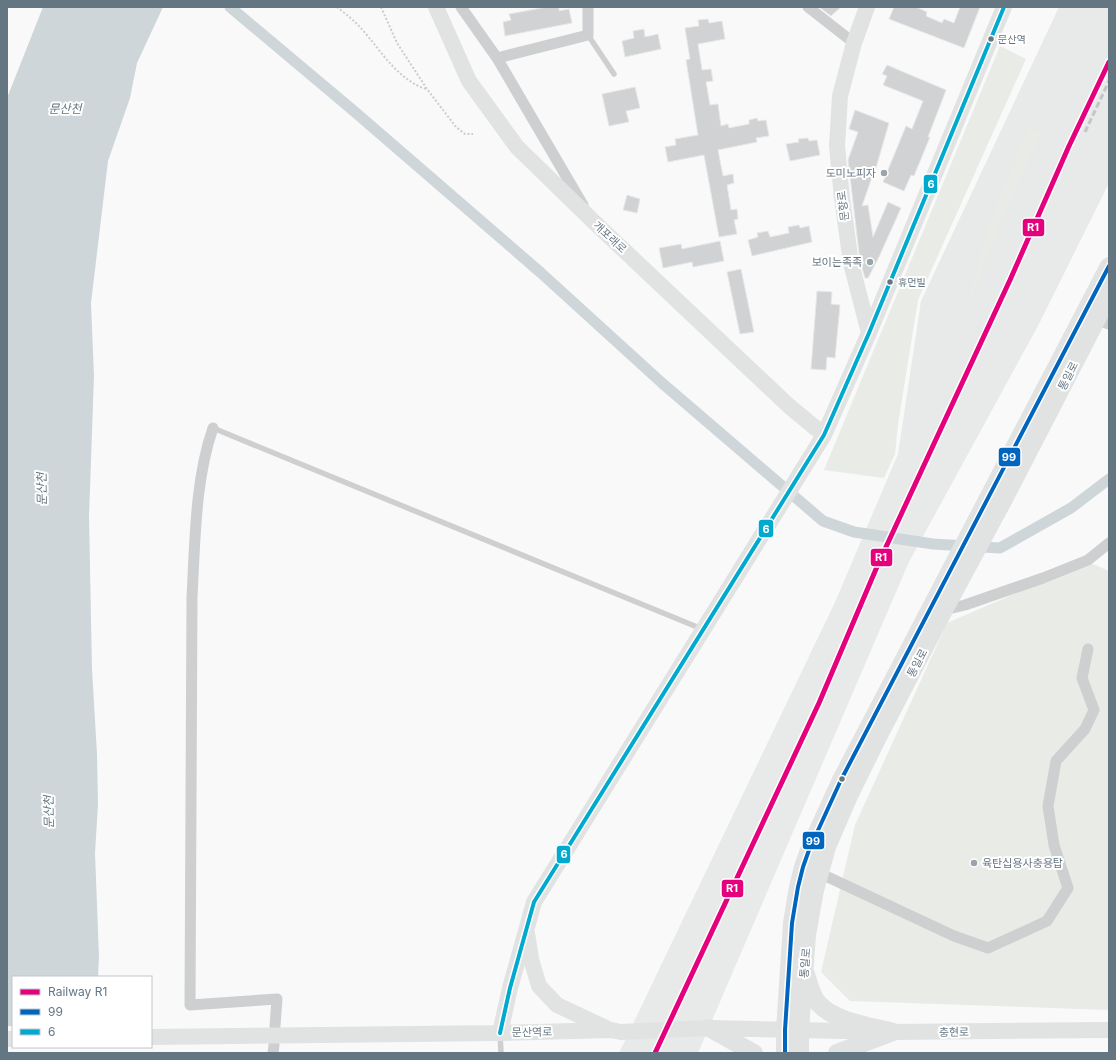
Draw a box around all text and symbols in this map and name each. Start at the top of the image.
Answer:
place label: 문산역 [998,33,1026,45]
marker: 문산역 [986,34,996,44]
water label: 문산천 [48,101,84,116]
place label: 도미노피자 [825,166,876,180]
marker: 도미노피자 [879,168,889,178]
line badge: 6 [923,174,938,194]
text: 6 [927,177,935,191]
street label: 문향로 [834,190,852,222]
street label: 개포래로 [590,218,630,256]
line badge: R1 [1022,218,1045,237]
text: R1 [1027,220,1039,234]
place label: 보이는족족 [811,255,862,269]
marker: 보이는족족 [865,257,875,267]
place label: 휴먼빌 [898,276,926,288]
marker: 휴먼빌 [885,277,895,287]
street label: 통일로 [1055,359,1081,393]
line badge: 99 [998,447,1021,467]
text: 99 [1002,450,1016,464]
water label: 문산천 [34,470,49,506]
line badge: 6 [758,519,774,538]
text: 6 [762,522,770,536]
line badge: R1 [870,548,893,567]
text: R1 [875,550,887,564]
street label: 통일로 [904,646,930,680]
unlabelled marker [837,774,847,784]
water label: 문산천 [41,793,56,829]
line badge: 99 [802,831,825,850]
text: 99 [806,834,820,848]
line badge: 6 [556,845,571,864]
text: 6 [560,847,568,861]
place label: 육탄십용사충용탑 [982,856,1063,870]
marker: 육탄십용사충용탑 [969,858,979,868]
line badge: R1 [721,879,744,898]
text: R1 [726,881,738,895]
street label: 통일로 [797,947,813,979]
legend [12,976,152,1048]
text: Railway R1 [48,984,107,999]
text: 99 [48,1004,63,1019]
text: 6 [48,1024,55,1039]
street label: 문산역로 [512,1025,552,1039]
street label: 충현로 [939,1025,969,1039]

